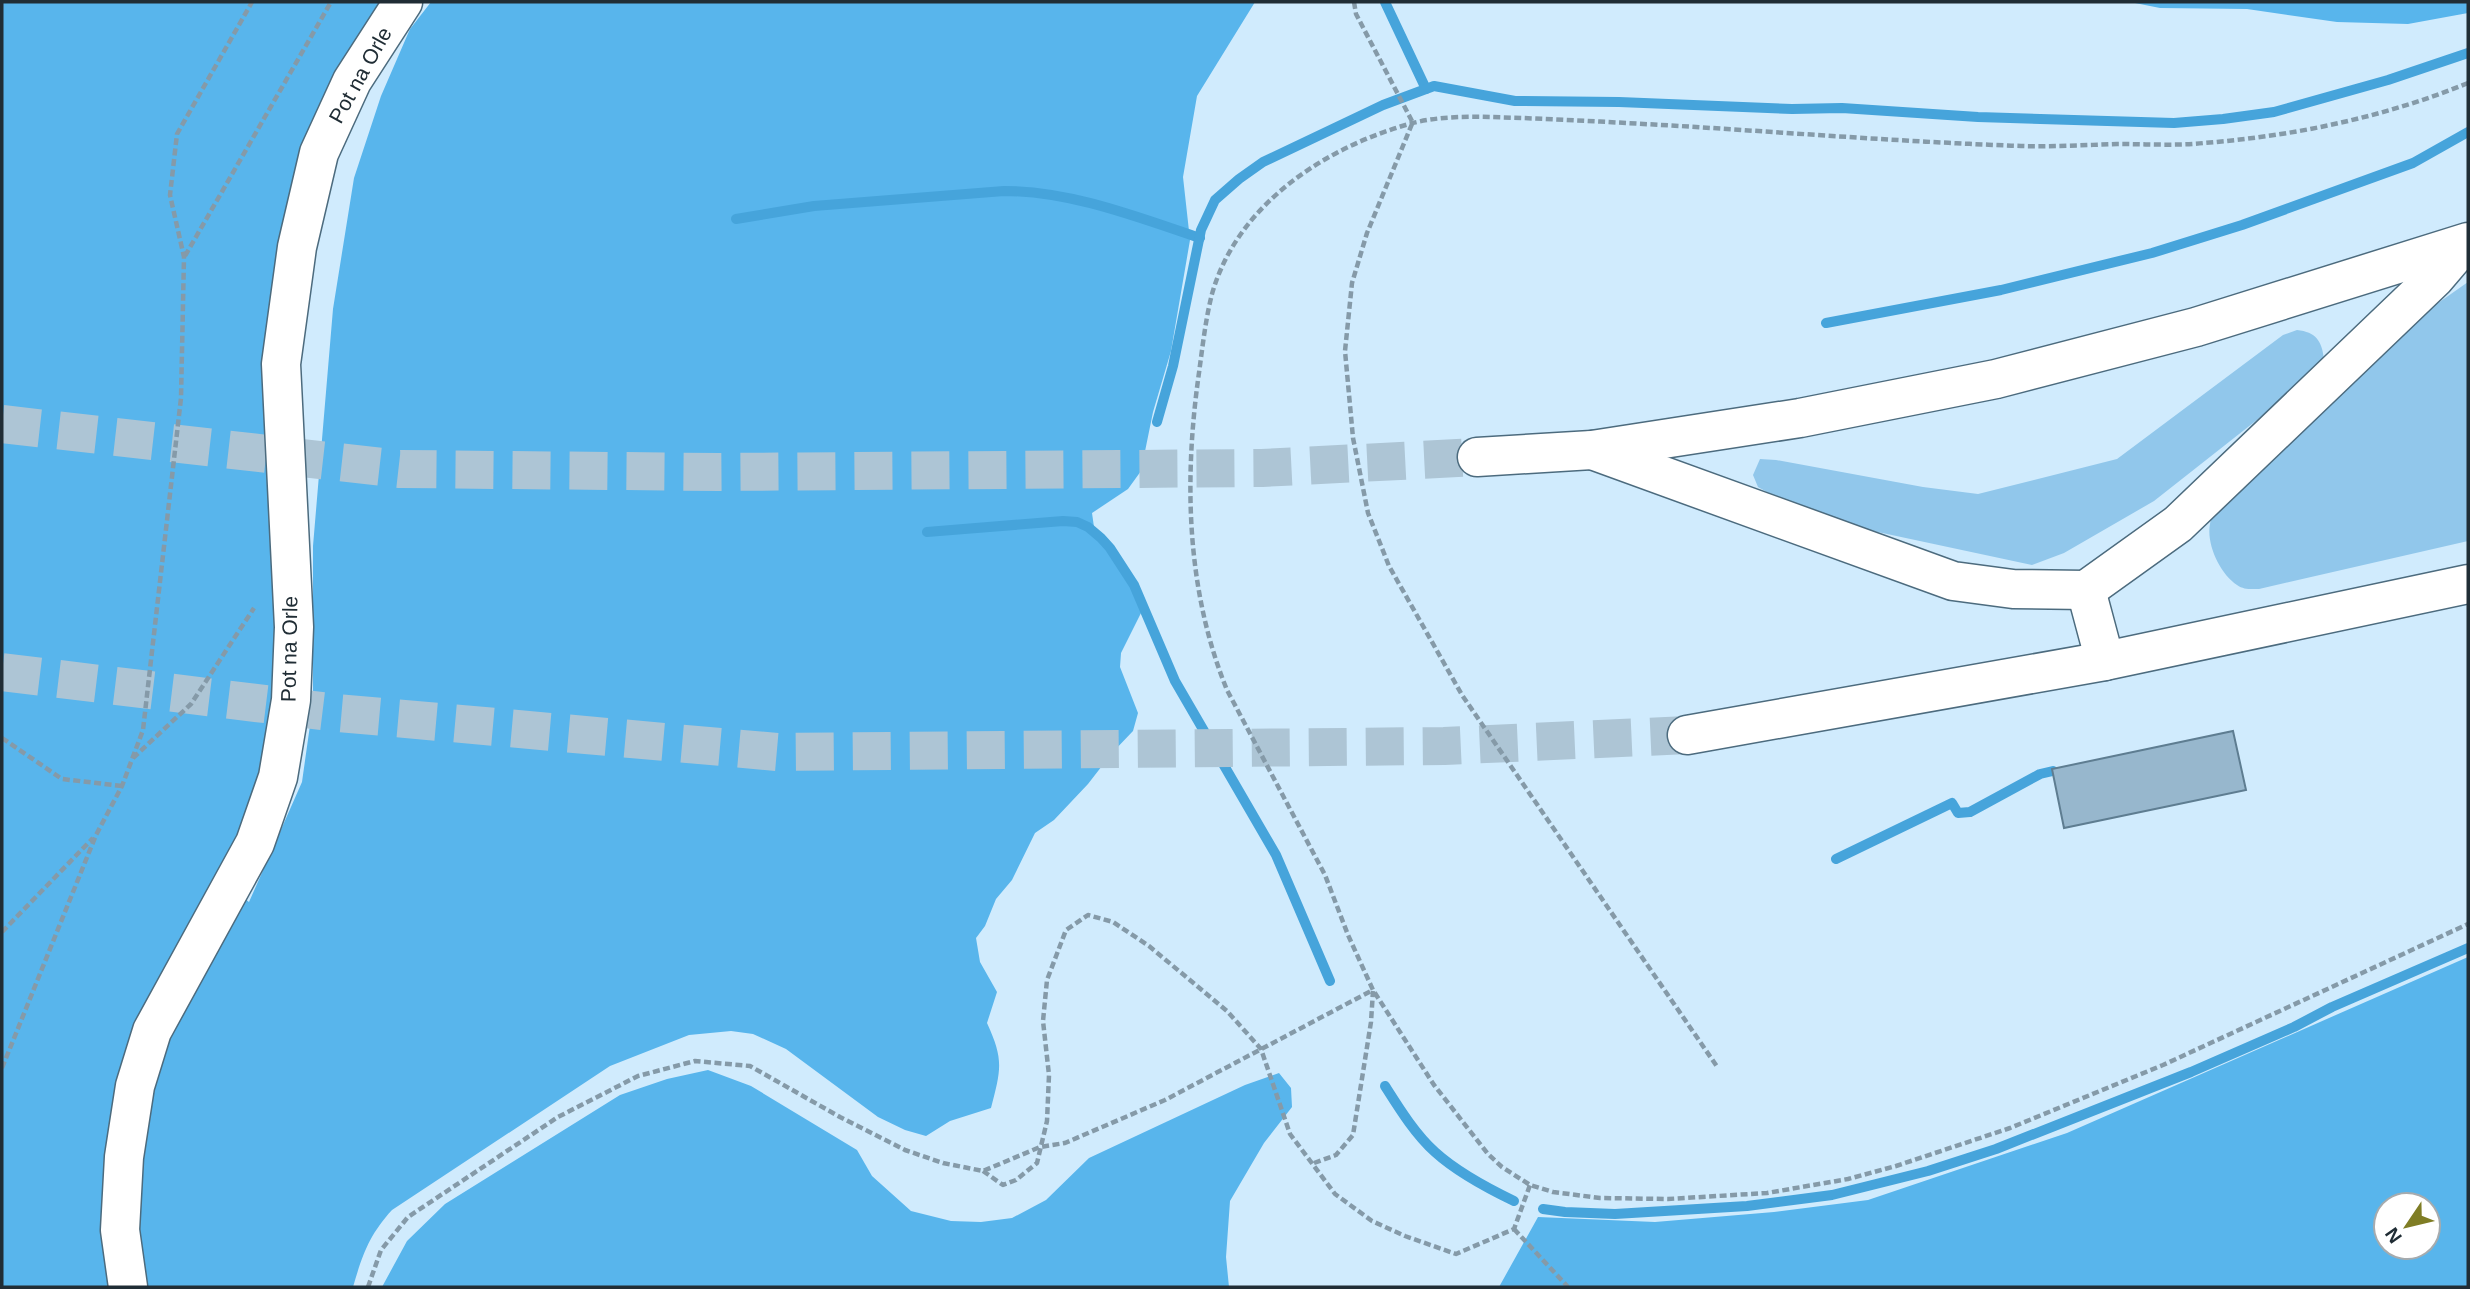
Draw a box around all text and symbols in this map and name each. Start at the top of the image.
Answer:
street label: Pot na Orle [324,23,396,127]
street label: Pot na Orle [277,596,301,702]
north arrow [2372,1191,2442,1261]
text: N [2381,1224,2406,1247]

